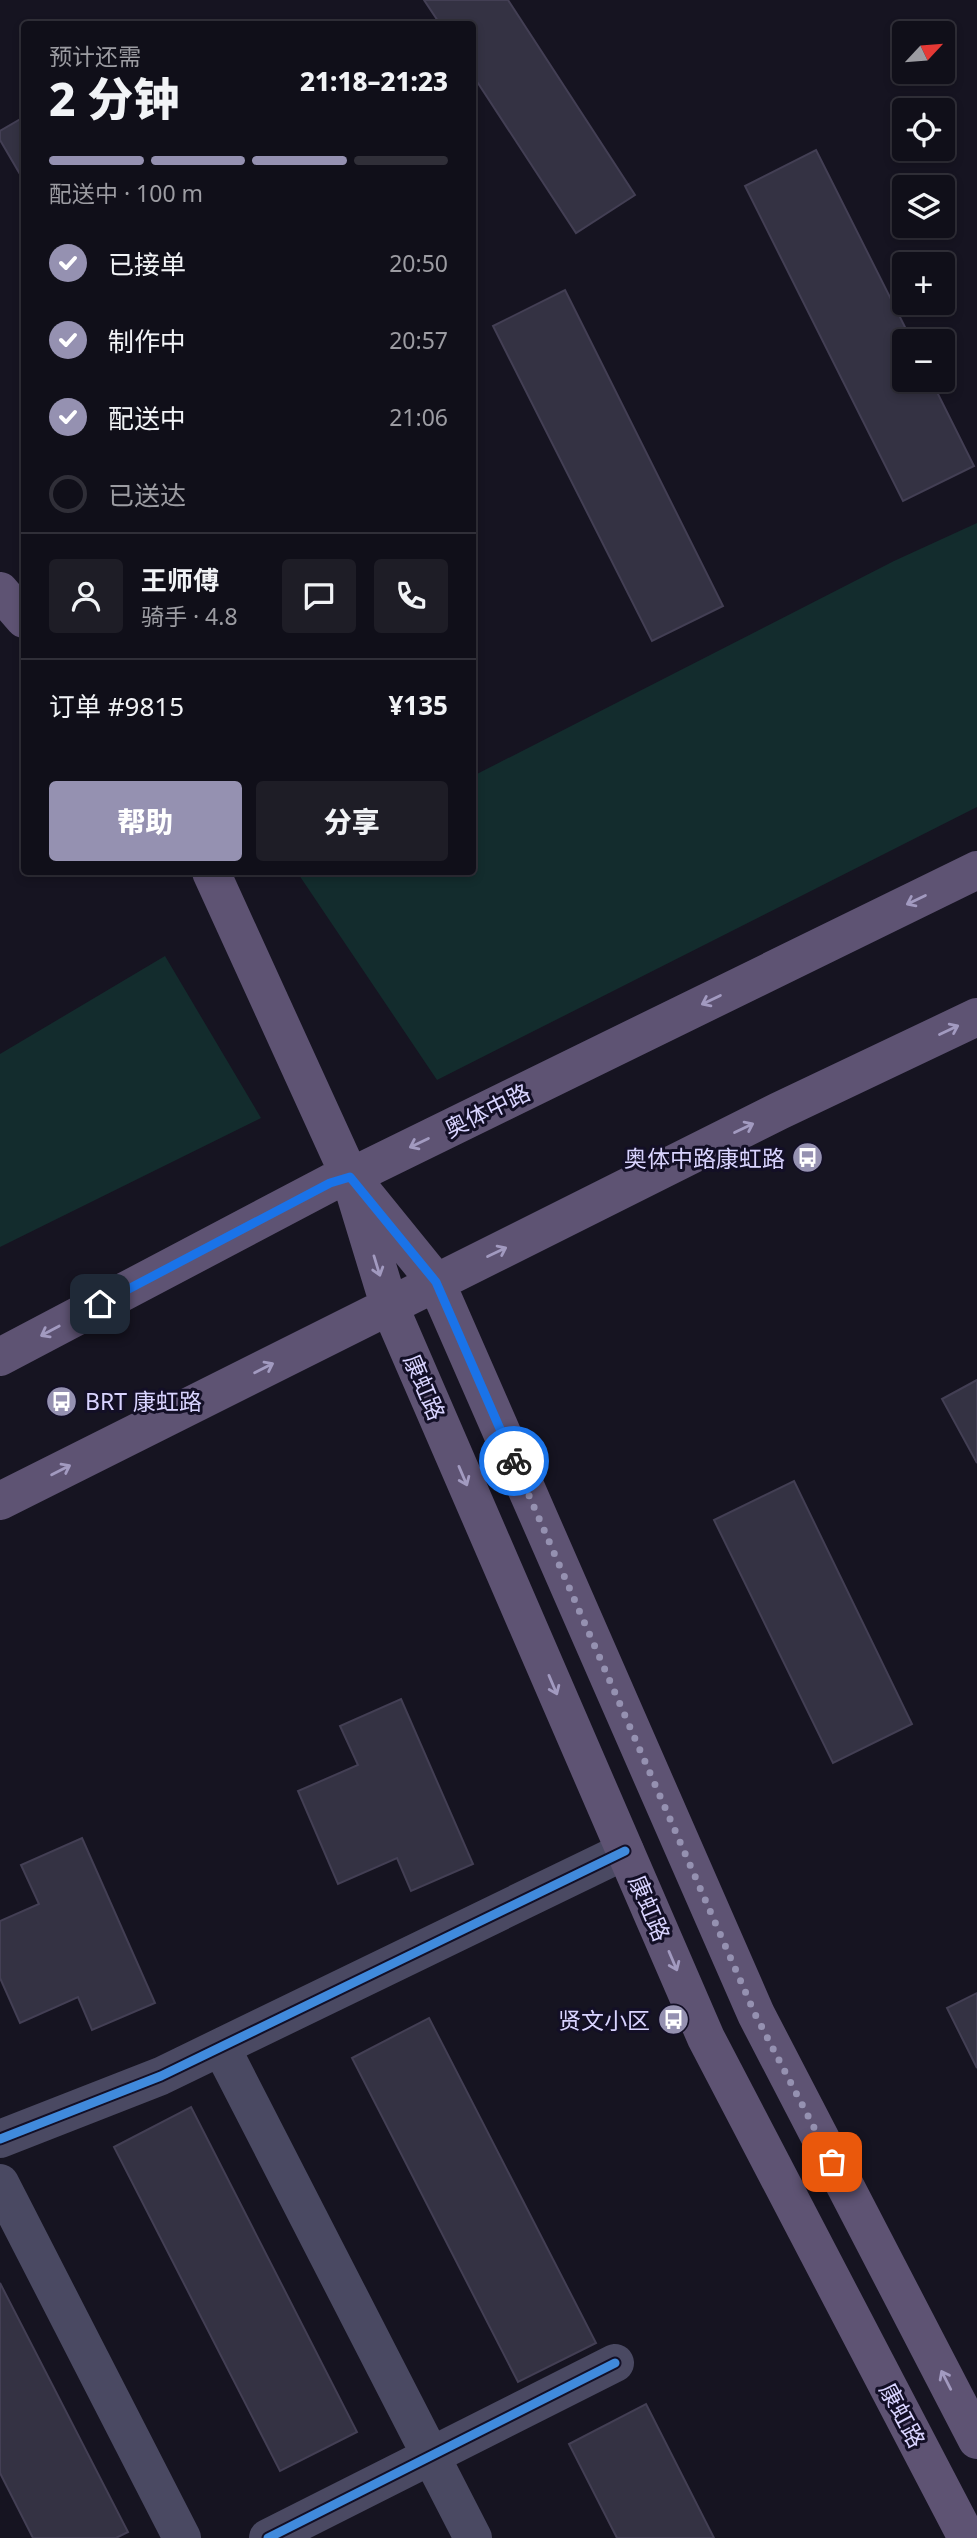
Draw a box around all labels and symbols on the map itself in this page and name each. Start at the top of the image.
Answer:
north arrow [892,21,956,84]
one-way arrow [906,893,927,907]
one-way arrow [701,994,722,1007]
one-way arrow [938,1023,959,1036]
street label: 奥体中路 [439,1075,535,1145]
one-way arrow [733,1121,754,1135]
one-way arrow [409,1137,430,1151]
bus stop icon: 奥体中路康虹路 [791,1141,825,1175]
place label: 奥体中路康虹路 [624,1142,785,1174]
one-way arrow [486,1244,507,1258]
one-way arrow [372,1254,385,1276]
pin [70,1274,130,1334]
one-way arrow [40,1324,61,1338]
street label: 康虹路 [397,1349,453,1425]
one-way arrow [253,1361,274,1375]
bus stop icon: BRT 康虹路 [45,1384,79,1418]
place label: BRT 康虹路 [85,1385,202,1417]
courier [479,1426,549,1496]
one-way arrow [50,1463,71,1477]
one-way arrow [457,1465,470,1486]
one-way arrow [548,1674,561,1695]
street label: 康虹路 [622,1870,678,1946]
one-way arrow [667,1950,680,1972]
bus stop icon: 贤文小区 [656,2003,690,2037]
place label: 贤文小区 [558,2004,650,2036]
pin [802,2132,862,2192]
one-way arrow [938,2370,952,2390]
street label: 康虹路 [873,2377,933,2453]

